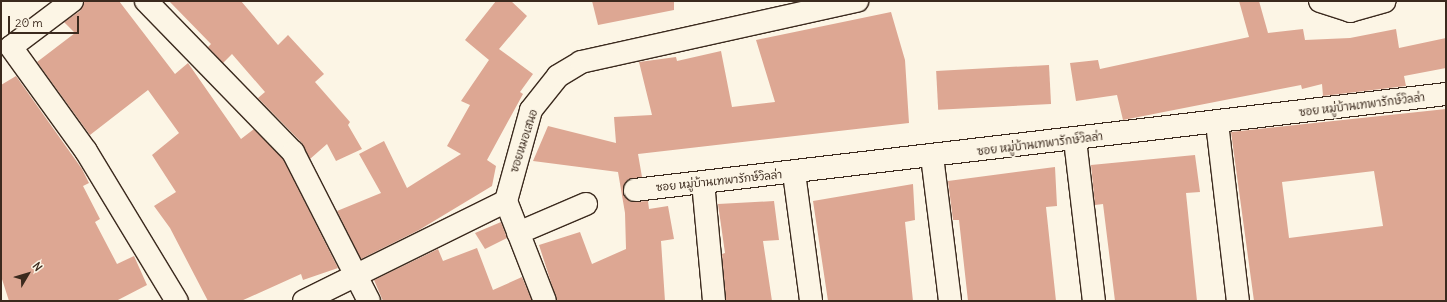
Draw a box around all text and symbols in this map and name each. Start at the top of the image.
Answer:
scale bar [10,8,81,34]
text: 20 m [15,15,43,30]
street label: ซอย หมู่บ้านเทพารักษ์วิลล่า [1298,91,1426,119]
street label: ซอยหมอเสนอ [508,108,540,174]
street label: ซอย หมู่บ้านเทพารักษ์วิลล่า [976,130,1104,158]
street label: ซอย หมู่บ้านเทพารักษ์วิลล่า [655,168,783,194]
north arrow [8,254,48,294]
text: N [30,259,45,274]

